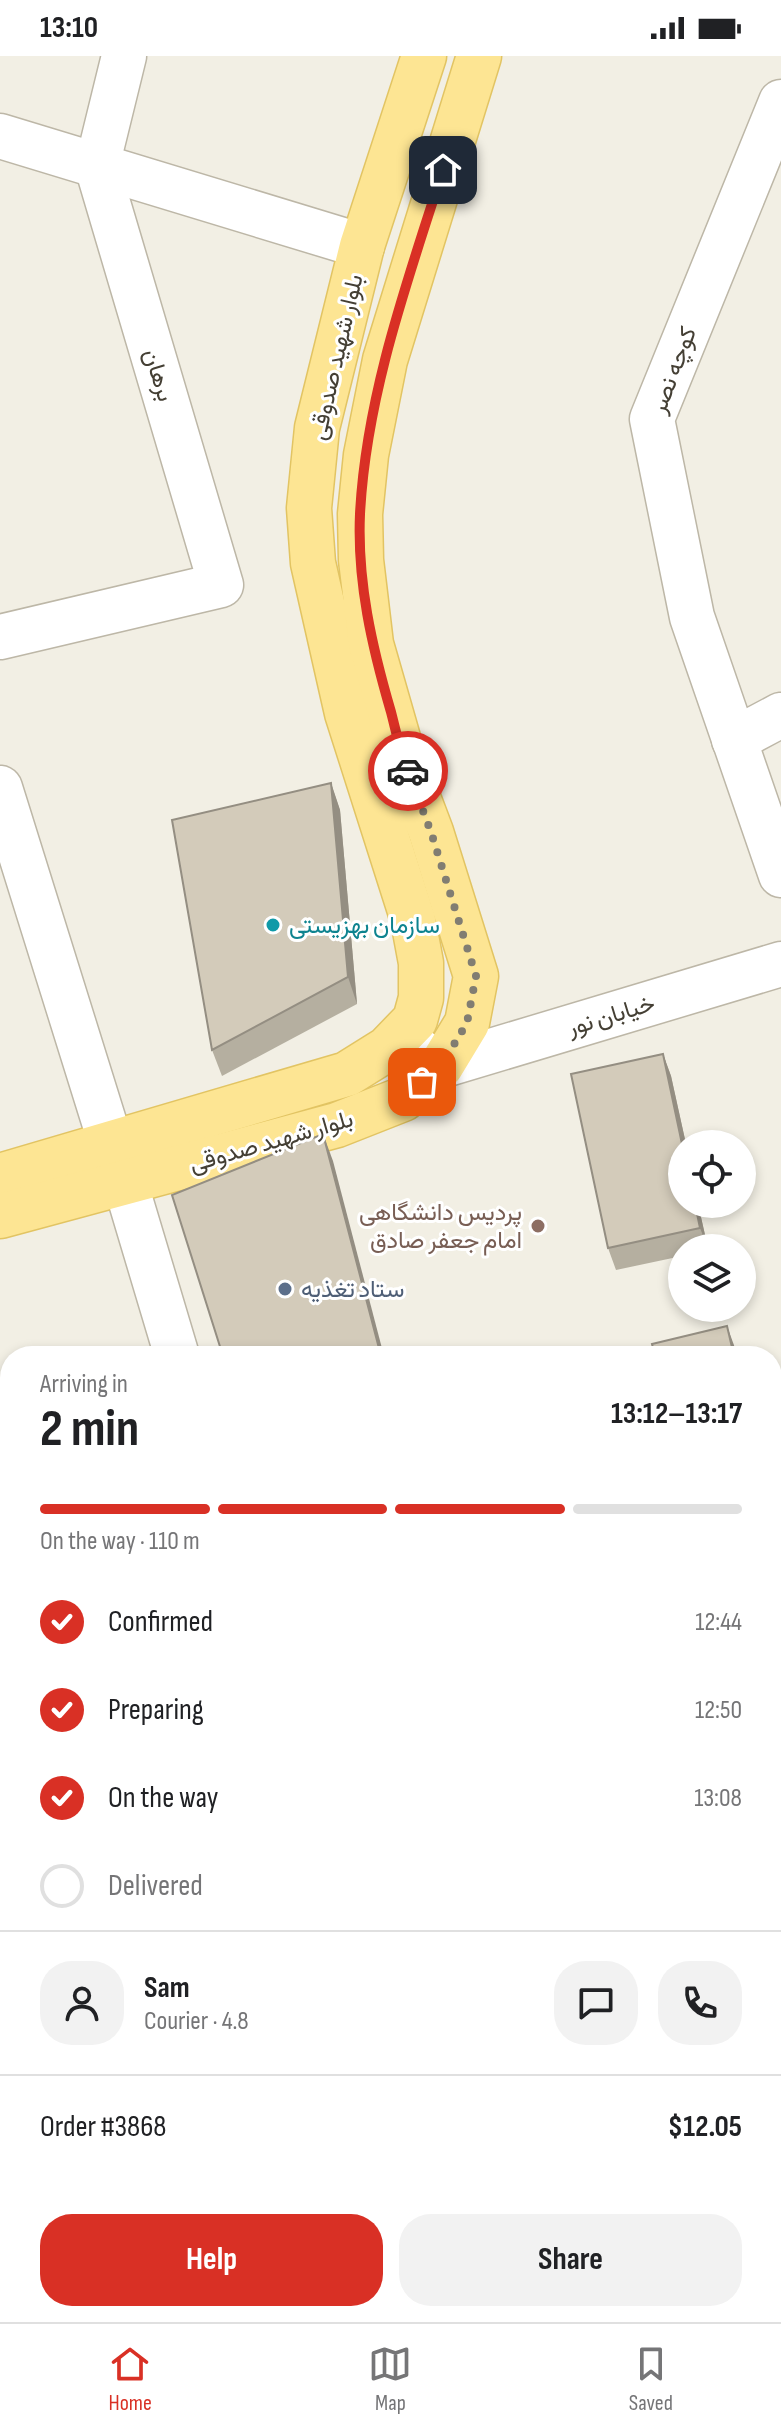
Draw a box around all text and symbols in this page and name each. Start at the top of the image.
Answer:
text: 13:10 [40,10,98,46]
pin [409,136,477,204]
icon: home [421,148,465,192]
street label: بلوار شهید صدوقی [303,271,370,443]
street label: کوچه نصر [643,323,704,419]
street label: برهان [137,345,180,405]
courier [368,731,448,811]
icon: car [386,749,430,793]
place label: سازمان بهزیستی [289,911,440,940]
marker: سازمان بهزیستی [264,916,282,934]
street label: خیابان نور [563,988,659,1043]
pin [388,1048,456,1116]
icon: bag [400,1060,444,1104]
street label: بلوار شهید صدوقی [186,1104,356,1179]
map controls [668,1130,756,1322]
button: locate [668,1130,756,1218]
place label: پردیس دانشگاهی امام جعفر صادق [359,1198,522,1256]
marker: پردیس دانشگاهی امام جعفر صادق [529,1217,547,1235]
button: layers [668,1234,756,1322]
place label: ستاد تغذیه [301,1275,404,1304]
marker: ستاد تغذیه [276,1280,294,1298]
text: Arriving in [40,1369,128,1400]
text: 13:12–13:17 [611,1396,742,1432]
text: 2 min [40,1398,139,1461]
text: On the way · 110 m [40,1526,200,1557]
icon: check [40,1600,84,1644]
text: Confirmed [108,1604,213,1640]
text: 12:44 [695,1607,742,1638]
icon: check [40,1688,84,1732]
text: Preparing [108,1692,204,1728]
text: 12:50 [695,1695,742,1726]
icon: check [40,1776,84,1820]
text: On the way [108,1780,218,1816]
text: 13:08 [694,1783,742,1814]
text: Delivered [108,1868,203,1904]
button: person [40,1961,124,2045]
button: chat [554,1961,638,2045]
button: phone [658,1961,742,2045]
text: Sam [144,1970,190,2006]
text: Courier · 4.8 [144,2006,249,2037]
text: Order #3868 [40,2109,167,2145]
text: $12.05 [668,2109,742,2145]
button: Help [40,2214,383,2306]
button: Share [399,2214,742,2306]
tab: Home [108,2342,152,2417]
tab: Map [368,2342,412,2417]
tab: Saved [629,2342,673,2417]

